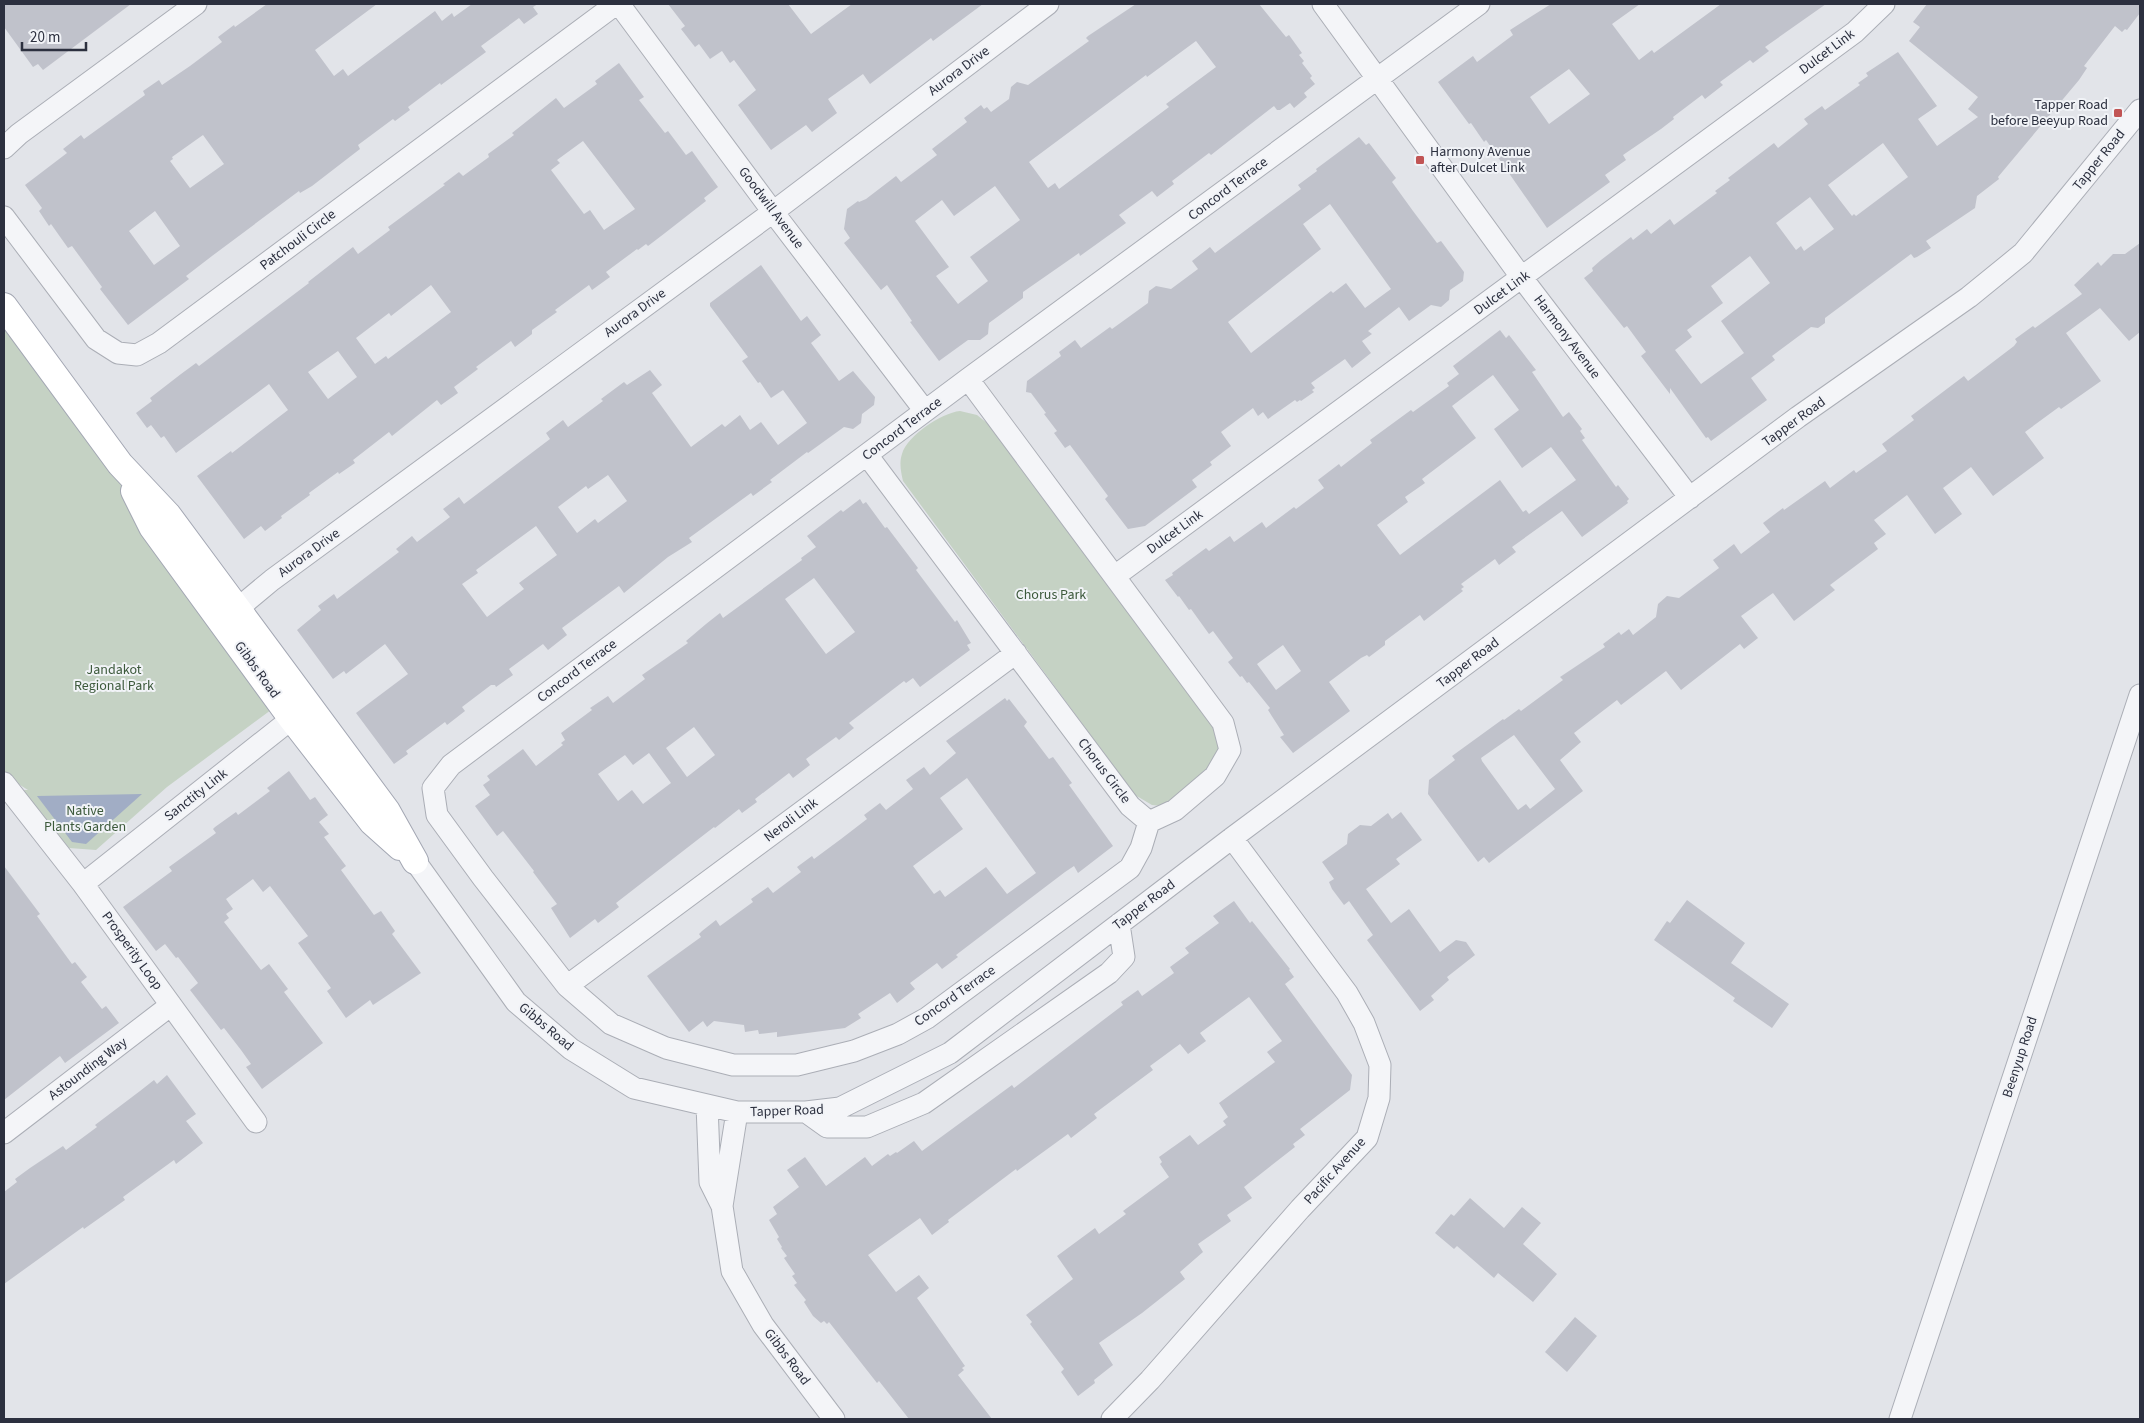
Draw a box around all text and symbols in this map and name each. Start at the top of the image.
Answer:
scale bar [22,20,86,52]
street label: Dulcet Link [1795,24,1859,80]
text: 20 m [30,27,60,48]
street label: Aurora Drive [924,41,994,101]
place label: Tapper Road before Beeyup Road [1990,95,2108,131]
marker: Tapper Road before Beeyup Road [2112,107,2124,119]
street label: Tapper Road [2068,125,2130,195]
place label: Harmony Avenue after Dulcet Link [1430,142,1530,178]
street label: Concord Terrace [1184,152,1272,226]
marker: Harmony Avenue after Dulcet Link [1414,154,1426,166]
street label: Goodwill Avenue [733,163,809,253]
street label: Patchouli Circle [256,205,340,275]
street label: Dulcet Link [1470,266,1534,320]
street label: Aurora Drive [600,284,670,342]
street label: Harmony Avenue [1529,291,1605,383]
street label: Concord Terrace [858,392,946,466]
street label: Tapper Road [1758,392,1830,452]
street label: Dulcet Link [1143,505,1207,559]
street label: Aurora Drive [274,524,344,582]
park label: Chorus Park [1016,585,1086,605]
street label: Tapper Road [1433,633,1503,693]
street label: Concord Terrace [533,634,621,708]
street label: Gibbs Road [229,637,285,703]
park label: Jandakot Regional Park [74,660,154,696]
street label: Chorus Circle [1073,734,1135,808]
street label: Sanctity Link [160,764,232,826]
street label: Neroli Link [760,793,822,847]
park label: Native Plants Garden [44,801,126,837]
street label: Tapper Road [1109,875,1179,935]
street label: Prosperity Loop [97,908,167,995]
street label: Concord Terrace [910,960,1000,1031]
street label: Gibbs Road [514,998,578,1056]
street label: Beenyup Road [1997,1014,2043,1100]
street label: Astounding Way [44,1032,132,1105]
street label: Tapper Road [750,1100,824,1122]
street label: Pacific Avenue [1299,1133,1371,1209]
street label: Gibbs Road [759,1325,815,1389]

